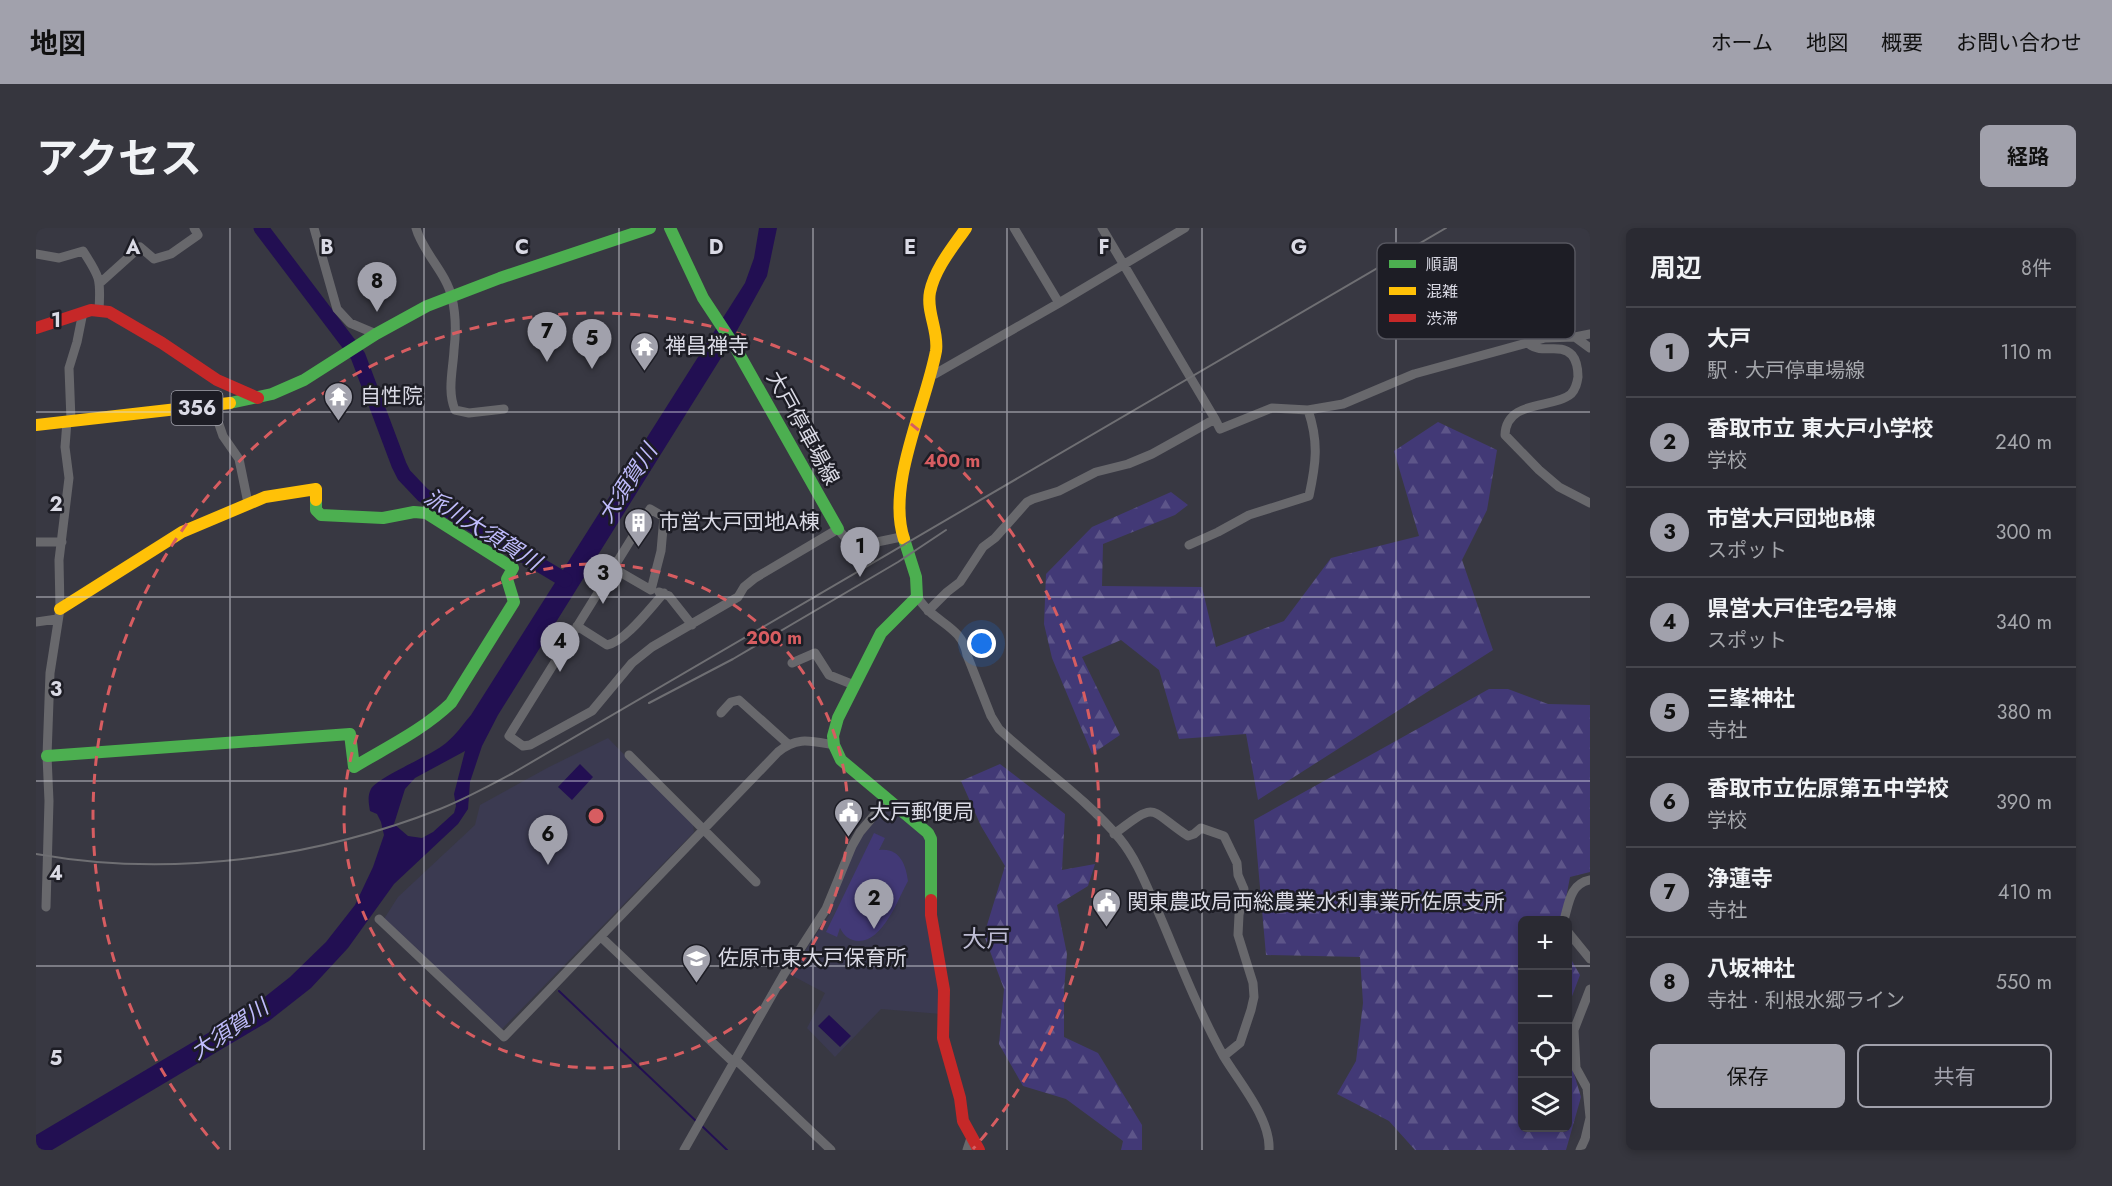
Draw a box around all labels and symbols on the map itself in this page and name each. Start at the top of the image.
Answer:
text: A [125,233,141,262]
text: B [320,233,334,262]
text: C [515,233,529,262]
text: D [709,233,723,262]
text: E [904,233,916,262]
text: F [1098,233,1110,262]
text: G [1291,233,1307,262]
legend [1377,243,1575,339]
text: 順調 [1426,253,1458,276]
pin: 8 [358,262,396,312]
text: 混雑 [1426,280,1458,303]
text: 1 [51,306,61,335]
text: 渋滞 [1426,307,1458,330]
pin: 7 [528,312,566,362]
pin: 5 [572,320,612,369]
temple icon: 禅昌禅寺 [628,330,660,372]
place label: 禅昌禅寺 [665,331,749,361]
street label: 大戸停車場線 [759,366,847,490]
temple icon: 自性院 [323,380,355,422]
place label: 自性院 [360,381,423,411]
road number: 356 [172,391,222,425]
water label: 大須賀川 [590,436,665,529]
text: 400 m [924,448,980,474]
water label: 派川大須賀川 [419,480,549,579]
text: 2 [49,490,63,519]
building icon: 市営大戸団地A棟 [622,506,654,548]
place label: 市営大戸団地A棟 [659,507,820,537]
pin: 1 [840,528,880,577]
pin: 3 [584,554,622,604]
pin: 4 [540,622,580,672]
text: 200 m [746,625,802,651]
your location [967,629,996,658]
text: 3 [50,675,62,704]
public building icon: 大戸郵便局 [832,796,864,838]
place label: 大戸郵便局 [869,797,974,827]
centre of rings [586,806,606,826]
pin: 6 [528,816,568,865]
text: 4 [49,859,63,888]
pin: 2 [854,880,894,929]
public building icon: 関東農政局両総農業水利事業所佐原支所 [1090,886,1122,928]
place label: 関東農政局両総農業水利事業所佐原支所 [1127,887,1505,917]
district label: 大戸 [962,921,1010,956]
school or university icon: 佐原市東大戸保育所 [681,942,713,984]
place label: 佐原市東大戸保育所 [718,943,907,973]
water label: 大須賀川 [184,990,276,1067]
text: 5 [50,1044,63,1073]

